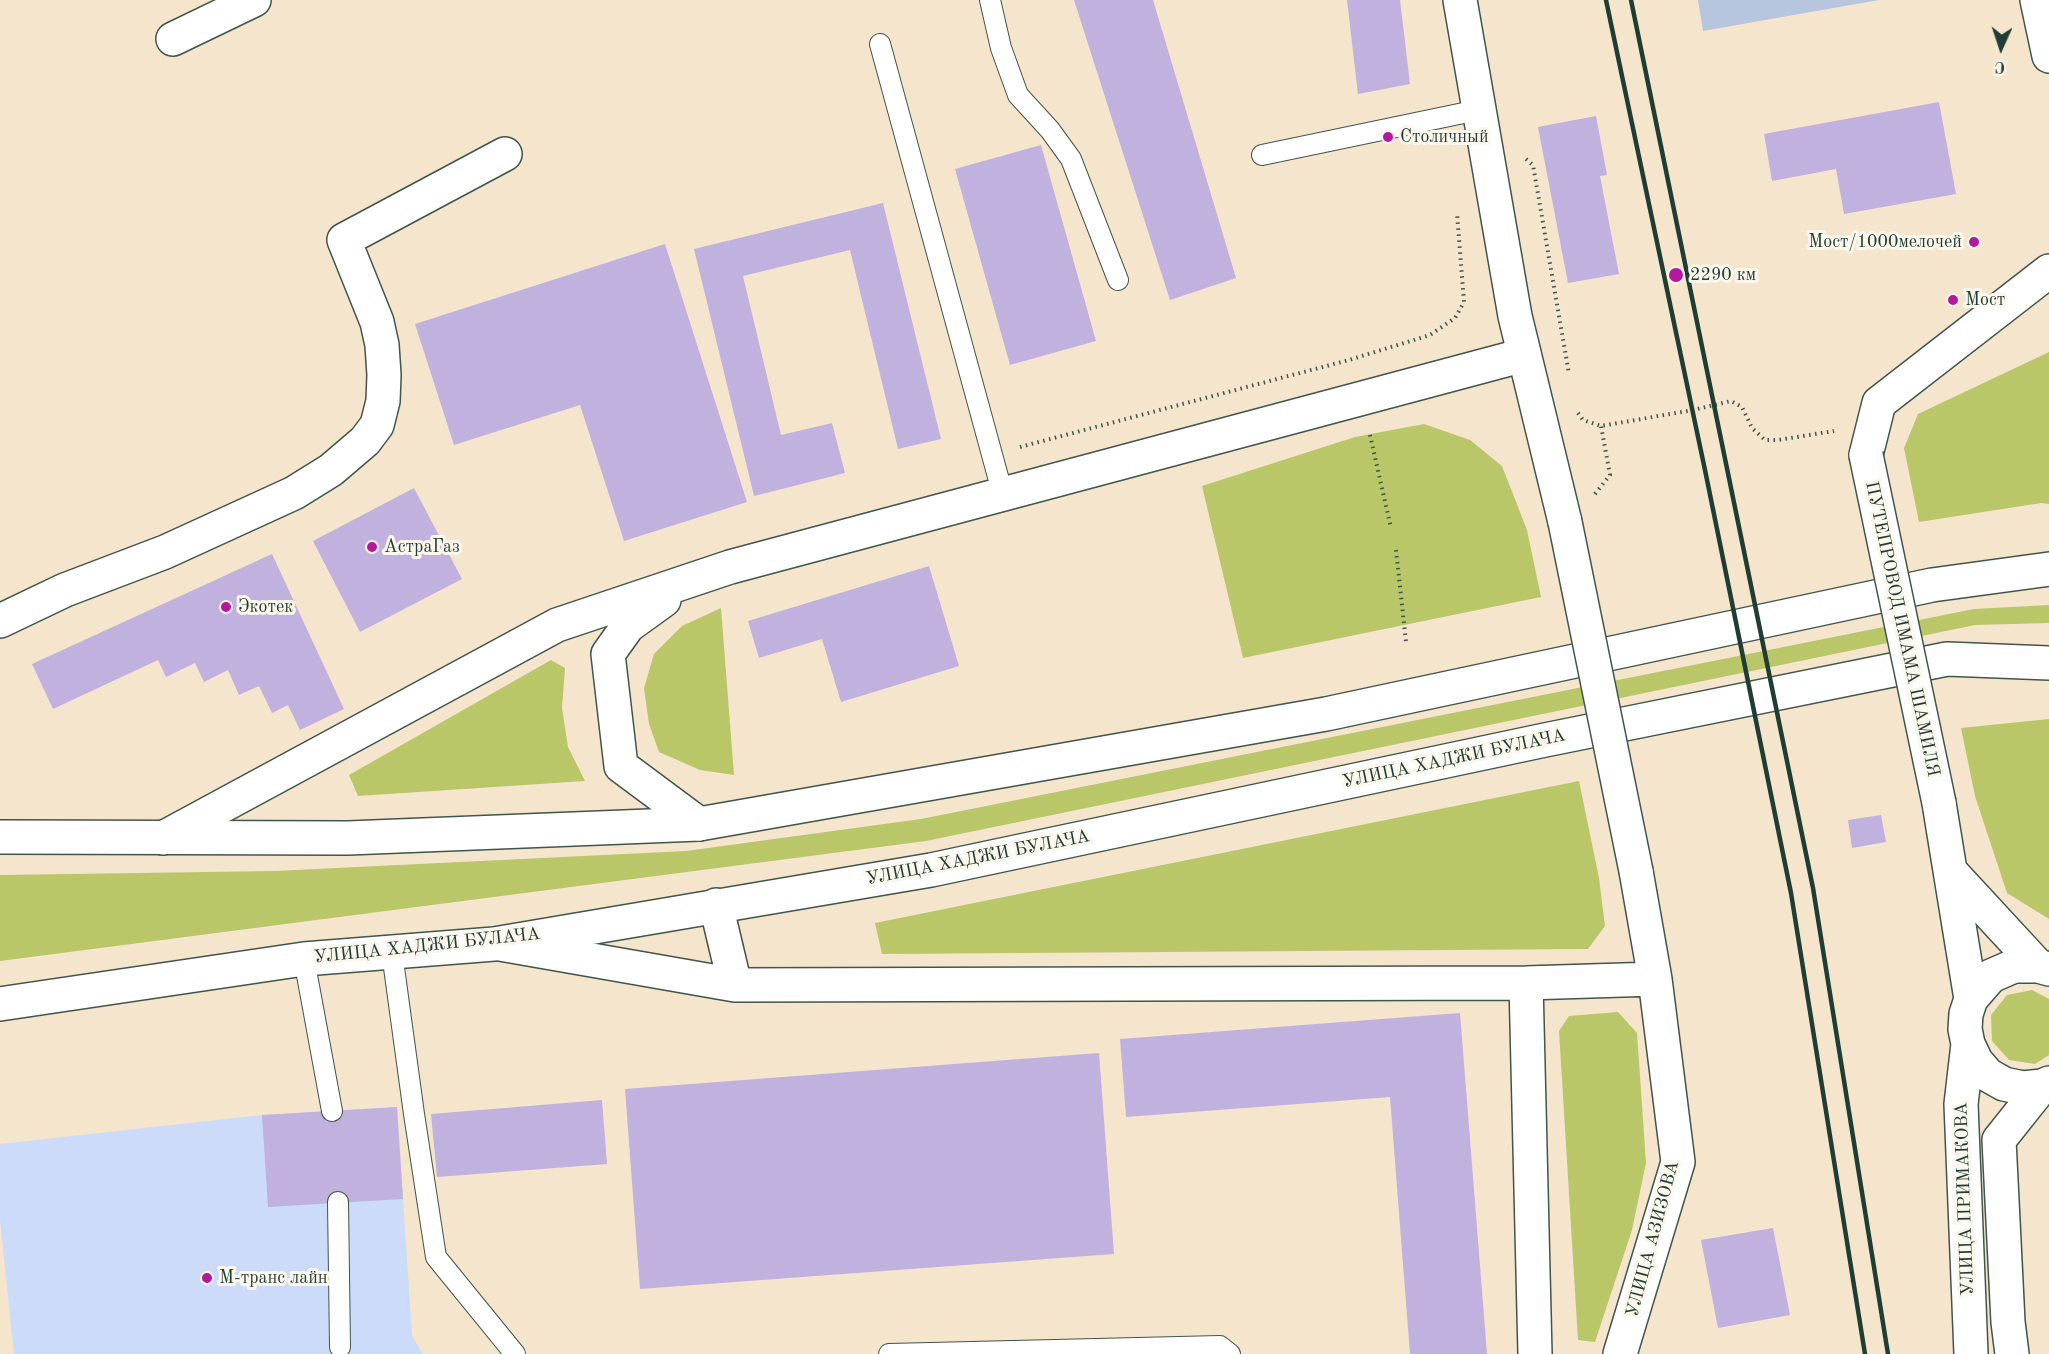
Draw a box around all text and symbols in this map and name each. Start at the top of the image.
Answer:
north arrow [1971,18,2031,78]
text: С [1994,58,2006,74]
place label: Столичный [1400,126,1489,148]
marker: Столичный [1381,130,1395,144]
place label: Мост/1000мелочей [1808,231,1962,253]
marker: Мост/1000мелочей [1967,235,1981,249]
place label: 2290 км [1690,264,1756,286]
marker: 2290 км [1667,266,1685,284]
place label: Мост [1965,289,2005,311]
marker: Мост [1946,293,1960,307]
street label: ПУТЕПРОВОД ИМАМА ШАМИЛЯ [1860,479,1944,779]
place label: АстраГаз [384,536,460,558]
marker: АстраГаз [365,540,379,554]
place label: Экотек [238,596,293,618]
marker: Экотек [219,600,233,614]
street label: УЛИЦА ХАДЖИ БУЛАЧА [1340,725,1568,793]
street label: УЛИЦА ХАДЖИ БУЛАЧА [864,826,1092,890]
street label: УЛИЦА ХАДЖИ БУЛАЧА [313,923,541,969]
street label: УЛИЦА ПРИМАКОВА [1951,1102,1979,1296]
street label: УЛИЦА АЗИЗОВА [1622,1158,1684,1320]
place label: М-транс лайн [219,1267,328,1289]
marker: М-транс лайн [200,1271,214,1285]

